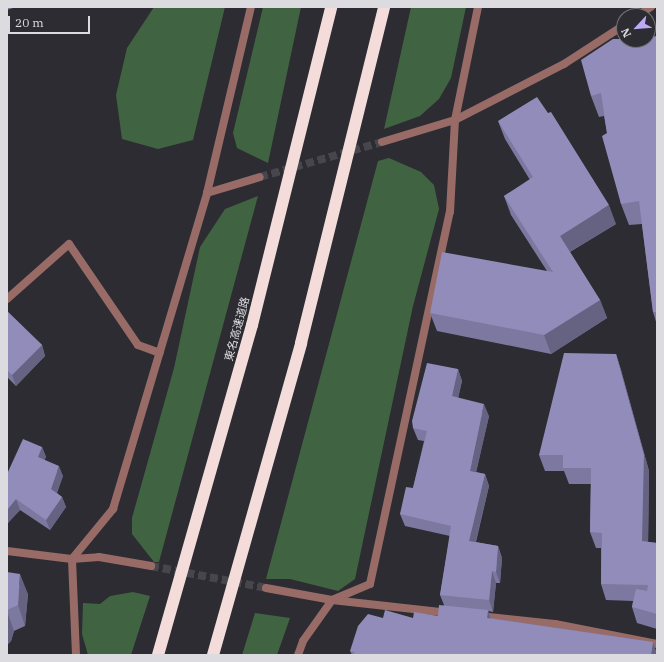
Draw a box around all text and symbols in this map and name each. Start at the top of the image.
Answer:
scale bar [10,8,92,34]
north arrow [616,8,656,48]
text: 20 m [15,15,44,30]
text: N [618,26,634,40]
street label: 東名高速道路 [222,295,252,363]

